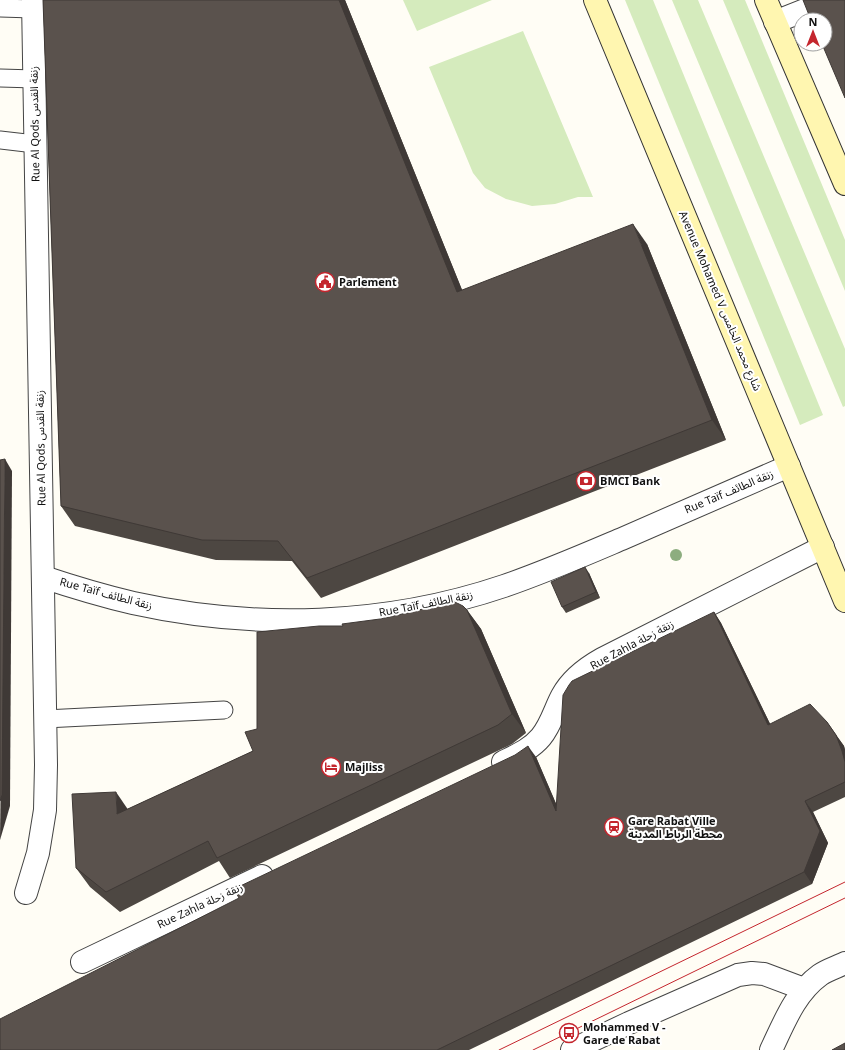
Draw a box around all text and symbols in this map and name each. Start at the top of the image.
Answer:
text: N [809,11,817,34]
north arrow [793,12,833,52]
street label: Rue Al Qods زنقة القدس [22,66,48,182]
street label: Avenue Mohamed V شارع محمد الخامس [671,207,769,395]
public building icon: Parlement [314,271,336,293]
place label: Parlement [339,271,397,294]
street label: Rue Al Qods زنقة القدس [28,390,54,506]
street label: Rue Taïf زنقة الطائف [681,463,777,521]
bank icon: BMCI Bank [575,470,597,492]
place label: BMCI Bank [600,470,660,493]
street label: Rue Taïf زنقة الطائف [57,571,155,617]
street label: Rue Taïf زنقة الطائف [377,584,475,624]
street label: Rue Zahla زنقة زحلة [586,613,678,677]
hotel icon: Majliss [320,756,342,778]
place label: Majliss [345,756,384,779]
place label: Gare Rabat Ville محطة الرباط المدينة [628,810,723,846]
station icon: Gare Rabat Ville محطة الرباط المدينة [603,816,625,838]
street label: Rue Zahla زنقة زحلة [153,876,247,936]
place label: Mohammed V - Gare de Rabat [583,1016,666,1050]
bus stop icon: Mohammed V - Gare de Rabat [558,1022,580,1044]

